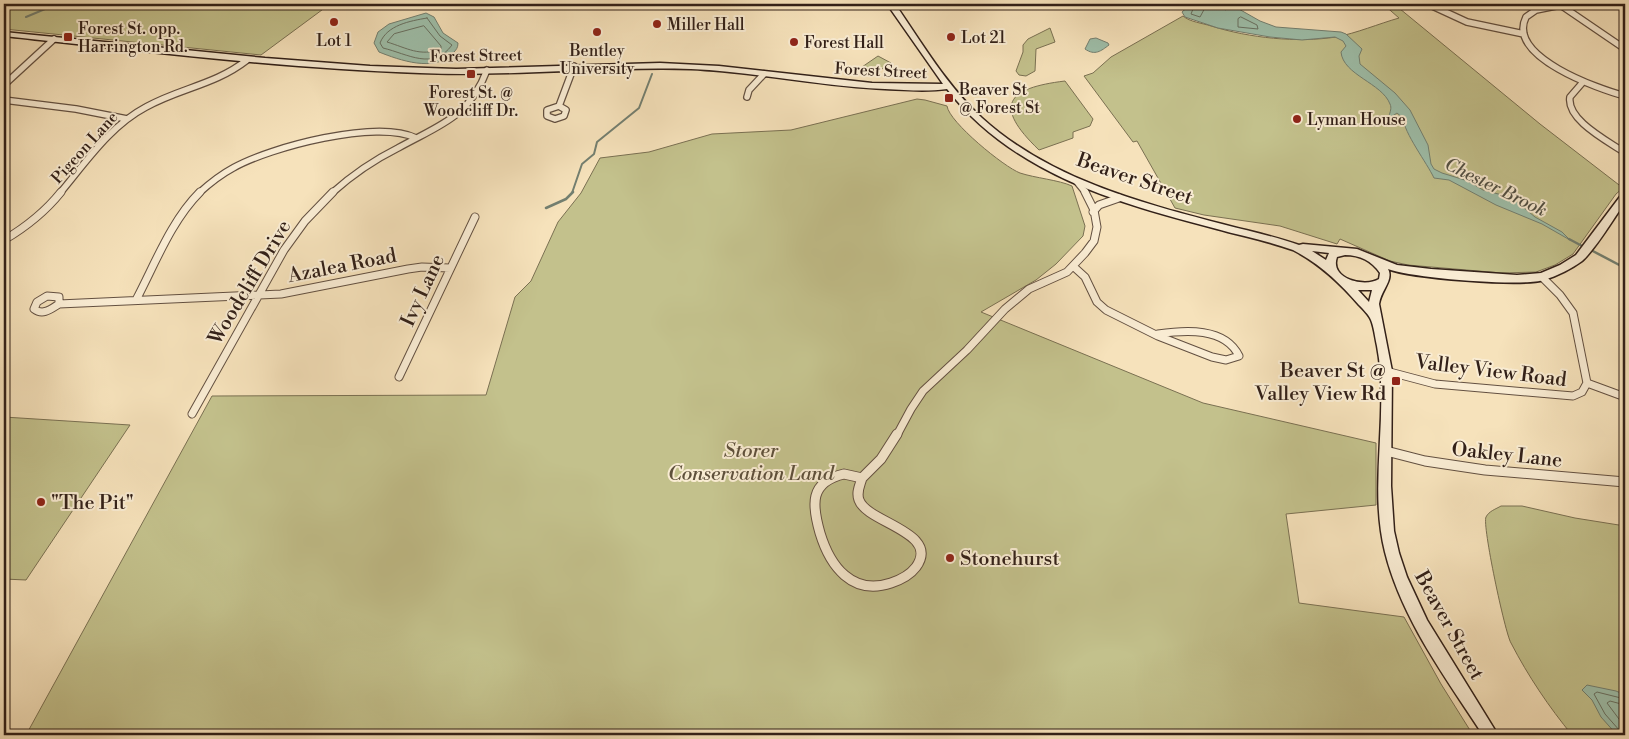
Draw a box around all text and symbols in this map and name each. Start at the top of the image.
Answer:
place label: Miller Hall [667,15,745,35]
marker: Lot 1 [328,16,340,28]
marker: Miller Hall [651,18,663,30]
place label: Forest St. opp. Harrington Rd. [78,19,188,57]
marker: Bentley University [591,26,603,38]
place label: Lot 21 [961,28,1006,48]
marker: Forest St. opp. Harrington Rd. [62,31,74,43]
place label: Lot 1 [316,31,352,51]
marker: Lot 21 [945,31,957,43]
place label: Forest Hall [804,33,884,53]
marker: Forest Hall [788,36,800,48]
place label: Bentley University [560,41,634,79]
street label: Forest Street [429,45,523,67]
street label: Forest Street [834,59,928,83]
marker: Forest St. @ Woodcliff Dr. [465,68,477,80]
place label: Beaver St @ Forest St [958,80,1040,118]
place label: Forest St. @ Woodcliff Dr. [423,83,518,121]
marker: Beaver St @ Forest St [943,92,955,104]
street label: Pigeon Lane [47,107,122,188]
place label: Lyman House [1307,110,1406,130]
marker: Lyman House [1291,113,1303,125]
street label: Beaver Street [1072,148,1196,211]
water label: Chester Brook [1441,153,1551,222]
street label: Woodcliff Drive [203,216,297,351]
street label: Azalea Road [285,244,399,289]
street label: Ivy Lane [396,251,451,331]
street label: Valley View Road [1413,350,1569,393]
place label: Beaver St @ Valley View Rd [1254,359,1387,407]
marker: Beaver St @ Valley View Rd [1390,375,1402,387]
street label: Oakley Lane [1450,437,1564,474]
park label: Storer Conservation Land [668,439,835,487]
place label: "The Pit" [51,491,134,516]
marker: "The Pit" [35,496,47,508]
place label: Stonehurst [960,547,1060,572]
marker: Stonehurst [944,552,956,564]
street label: Beaver Street [1408,566,1489,685]

